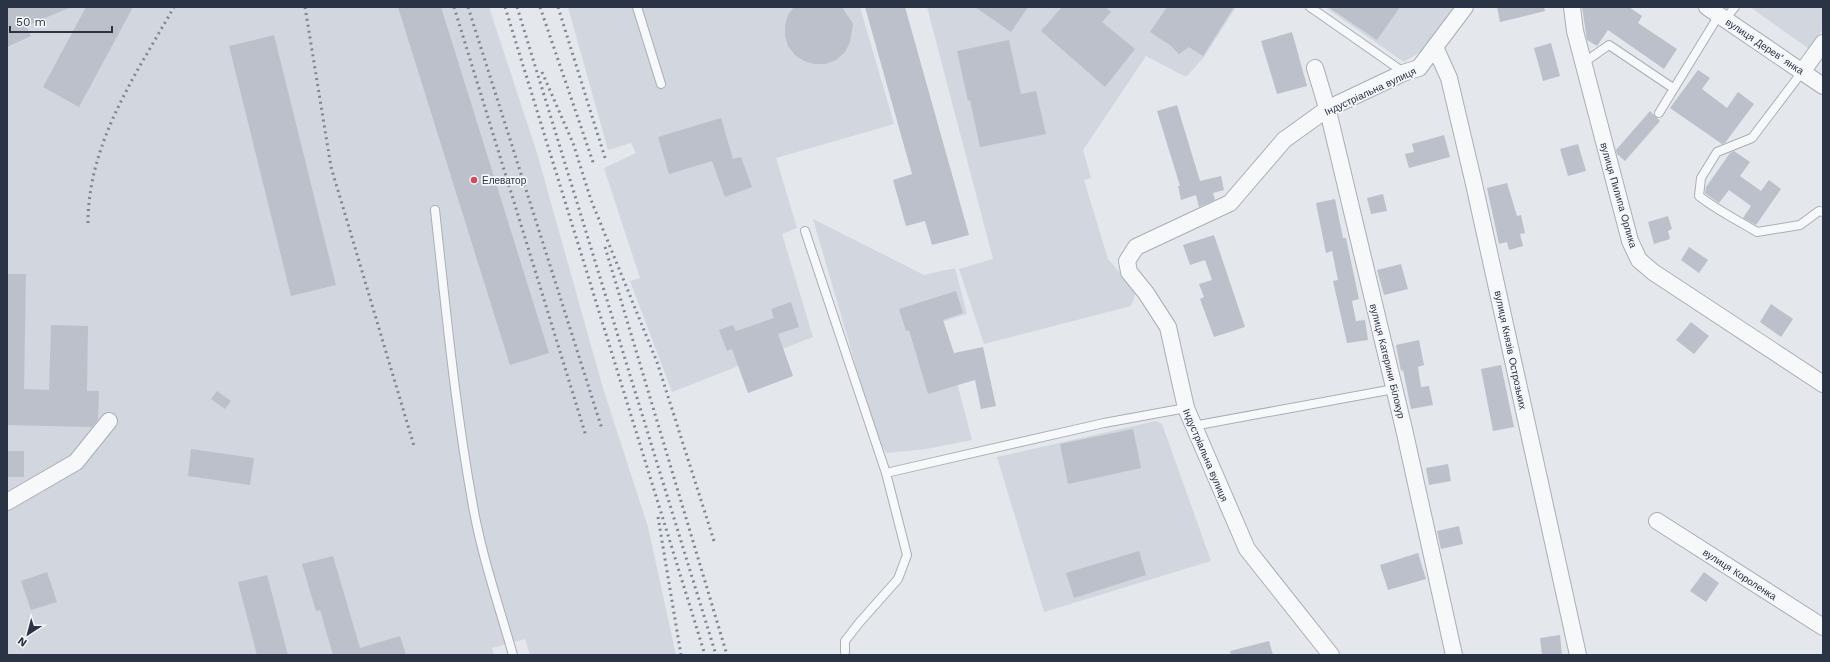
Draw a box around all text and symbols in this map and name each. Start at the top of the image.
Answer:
scale bar [10,8,112,34]
text: 50 m [16,15,46,29]
street label: вулиця Деревʼянка [1724,16,1806,77]
street label: Індустріальна вулиця [1323,65,1418,118]
street label: вулиця Пилипа Орлика [1598,141,1639,249]
marker: Елеватор [469,175,479,185]
place label: Елеватор [482,175,527,186]
street label: вулиця Князів Острозьких [1493,290,1528,411]
street label: вулиця Катерини Білокур [1368,303,1407,420]
street label: Індустріальна вулиця [1181,407,1230,503]
street label: вулиця Короленка [1701,547,1779,602]
north arrow [8,614,48,654]
text: N [15,634,30,649]

